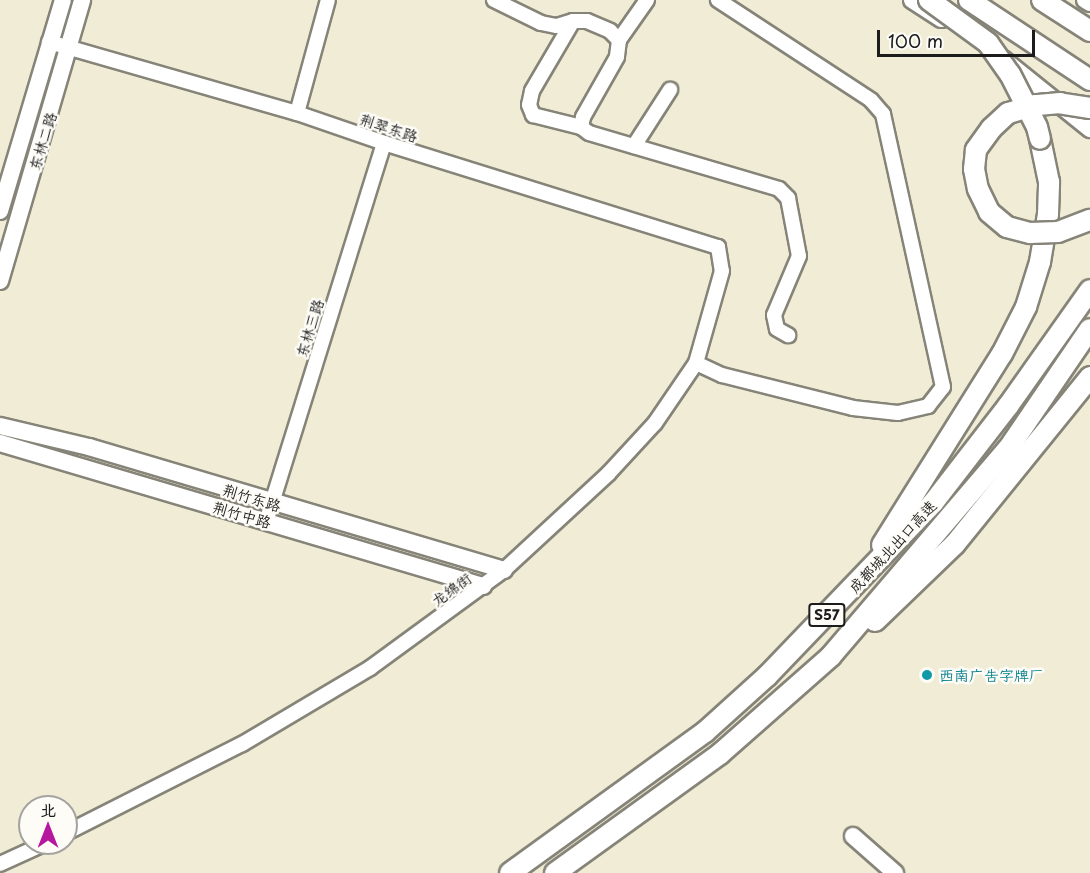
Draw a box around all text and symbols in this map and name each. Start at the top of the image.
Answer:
scale bar [880,18,1038,56]
text: 100 m [888,27,943,54]
street label: 荆翠东路 [358,109,420,145]
street label: 东林二路 [25,110,59,172]
street label: 东林三路 [292,297,326,359]
street label: 荆竹东路 [221,480,283,514]
street label: 成都城北出口高速 [844,496,940,596]
street label: 荆竹中路 [211,497,273,531]
street label: 龙绵街 [428,568,474,610]
road number: S57 [808,604,846,626]
place label: 西南广告字牌厂 [939,666,1044,684]
marker: 西南广告字牌厂 [920,668,934,682]
north arrow [18,795,78,855]
text: 北 [40,797,56,821]

